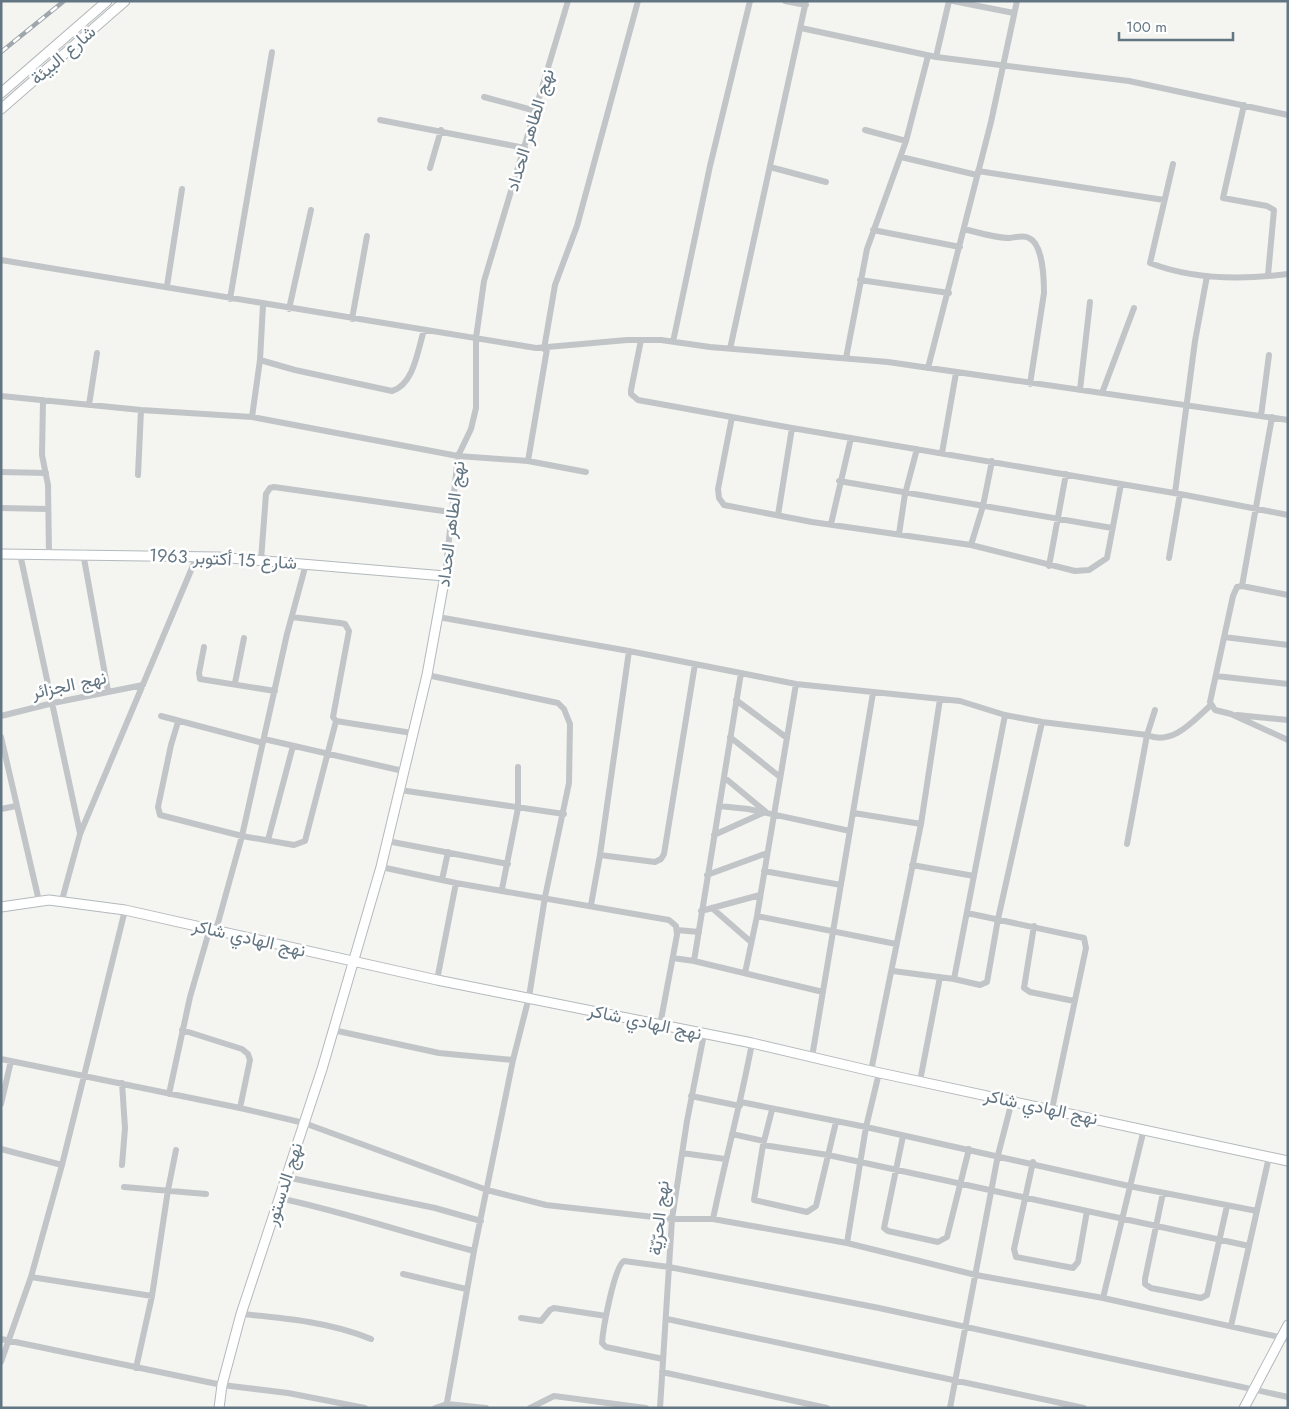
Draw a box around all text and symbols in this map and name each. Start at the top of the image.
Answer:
scale bar [1119,10,1233,42]
text: 100 m [1126,16,1167,38]
street label: شارع البيئة [24,19,102,91]
street label: نهج الطاهر الحداد [499,65,561,195]
street label: نهج الطاهر الحداد [430,459,472,589]
street label: شارع 15 أكتوبر 1963 [148,542,298,576]
street label: نهج الجزائر [28,664,109,706]
street label: نهج الهادي شاكر [188,912,308,966]
street label: نهج الهادي شاكر [584,997,704,1049]
street label: نهج الهادي شاكر [980,1082,1100,1134]
street label: نهج الدستور [258,1139,310,1230]
street label: نهج الحرّيّة [642,1179,676,1257]

